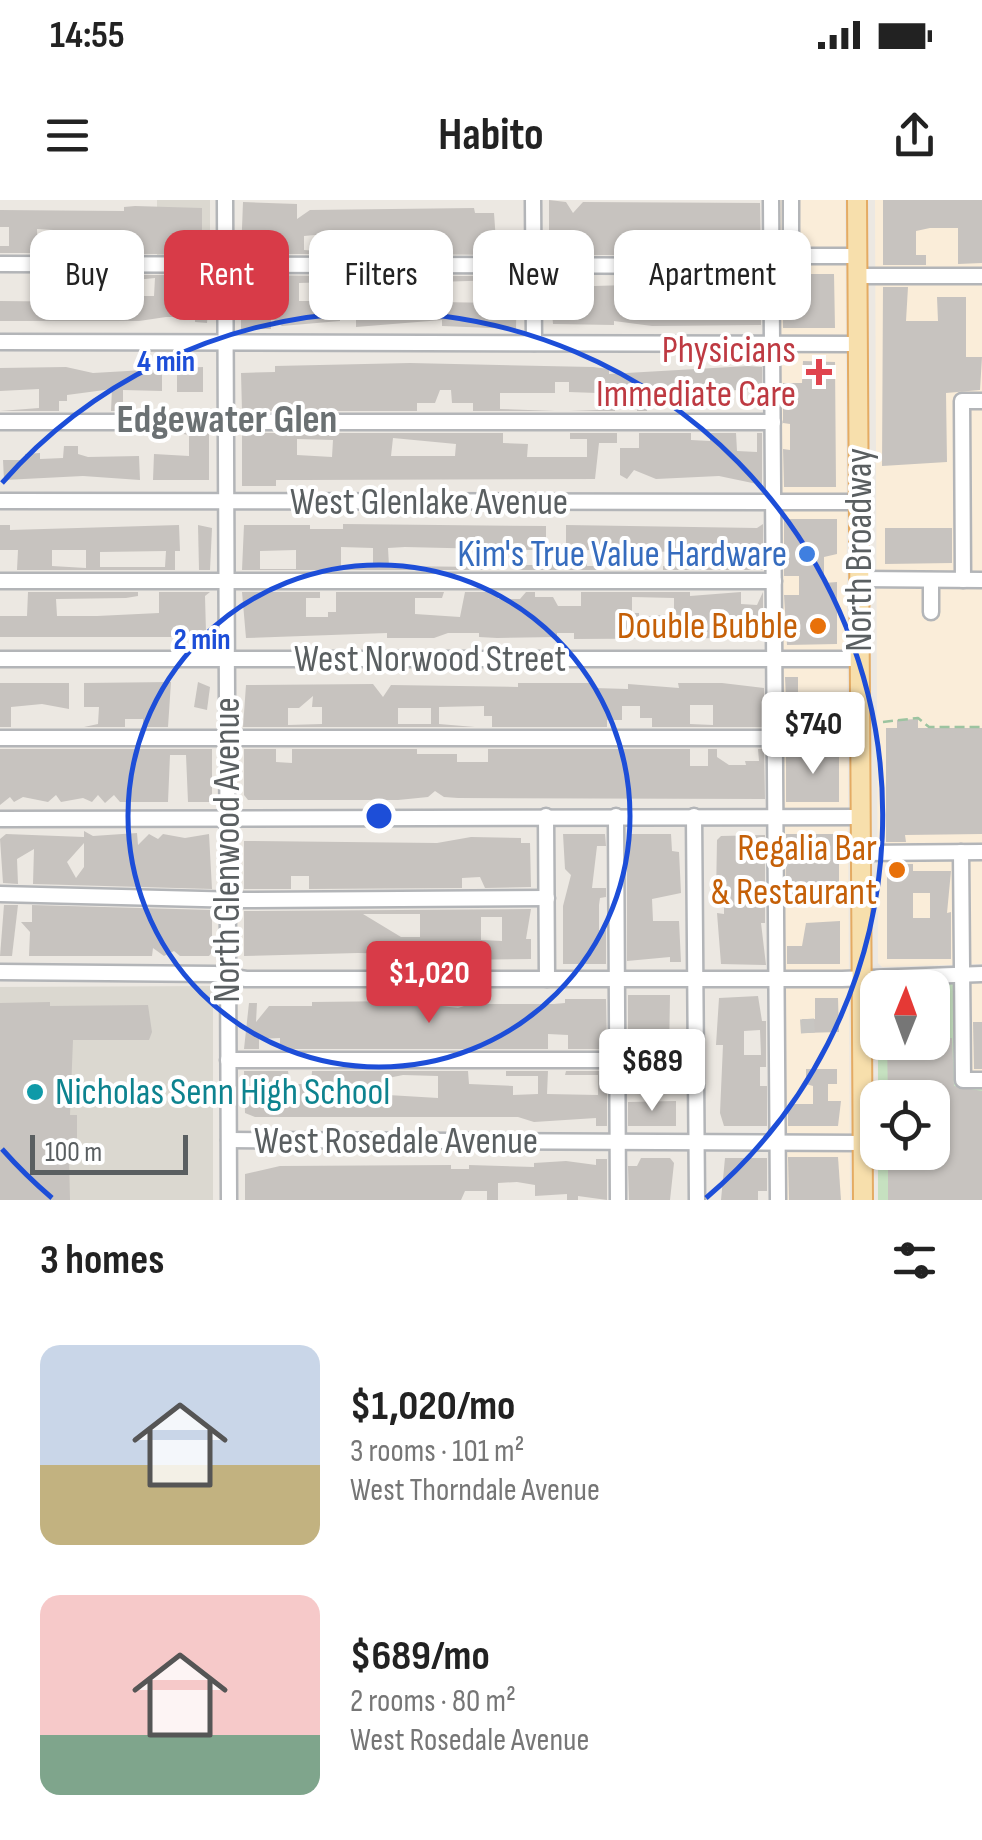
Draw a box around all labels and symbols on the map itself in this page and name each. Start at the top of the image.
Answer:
place label: Physicians Immediate Care [596,328,796,417]
text: 4 min [137,344,195,380]
marker: Physicians Immediate Care [806,359,832,385]
district label: Edgewater Glen [117,396,337,444]
street label: North Broadway [837,448,882,652]
street label: West Glenlake Avenue [290,480,568,525]
place label: Kim's True Value Hardware [457,532,787,577]
marker: Kim's True Value Hardware [796,543,818,565]
place label: Double Bubble [617,604,798,649]
marker: Double Bubble [807,615,829,637]
text: 2 min [173,622,231,658]
street label: West Norwood Street [294,637,566,682]
pin: $740 [754,692,872,777]
street label: North Glenwood Avenue [205,697,250,1003]
centre of rings [361,798,397,834]
place label: Regalia Bar & Restaurant [711,826,877,915]
marker: Regalia Bar & Restaurant [886,859,908,881]
pin: $1,020 [348,941,510,1026]
north arrow [860,970,950,1060]
pin: $689 [593,1029,711,1114]
place label: Nicholas Senn High School [55,1070,390,1115]
marker: Nicholas Senn High School [24,1081,46,1103]
street label: West Rosedale Avenue [254,1119,538,1164]
scale bar [30,1130,188,1174]

